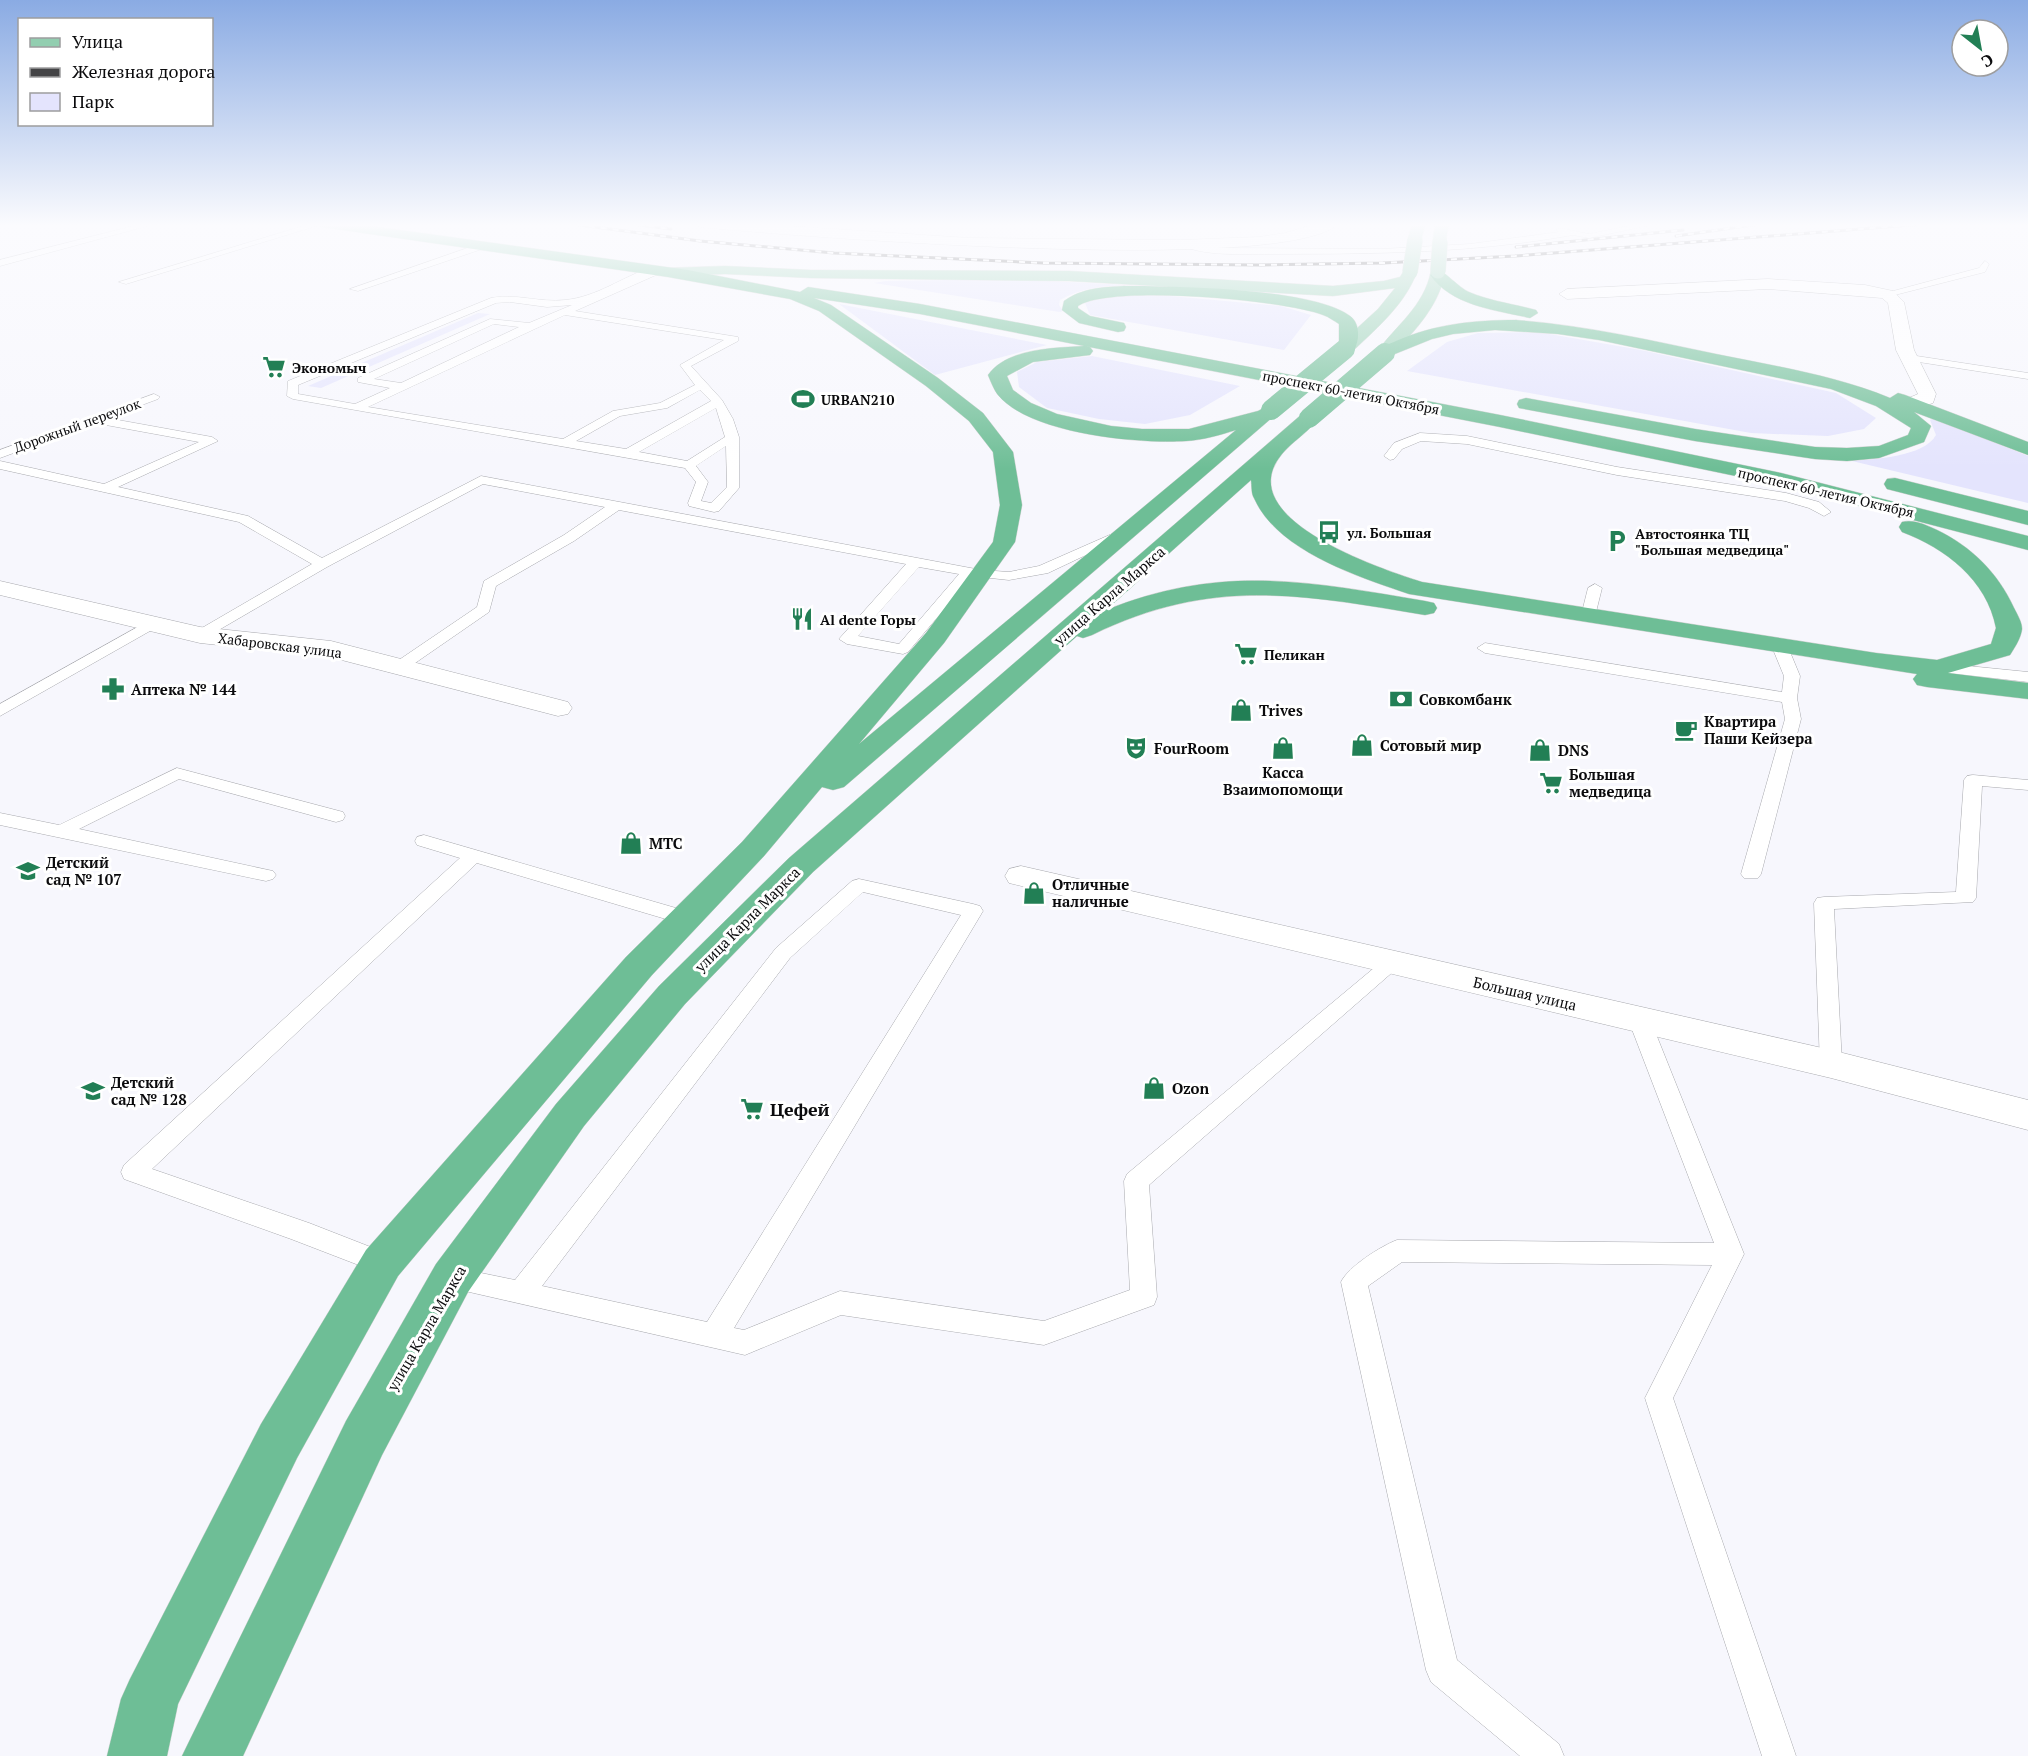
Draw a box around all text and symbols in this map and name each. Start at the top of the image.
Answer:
legend [18,18,213,126]
north arrow [1950,18,2010,78]
text: Улица [72,29,123,53]
text: С [1978,49,1998,73]
text: Железная дорога [72,59,215,83]
text: Парк [72,89,114,113]
supermarket icon: Экономыч [261,354,287,380]
place label: Экономыч [292,358,367,377]
street label: проспект 60-летия Октября [1261,366,1441,418]
sports icon: URBAN210 [790,386,816,412]
place label: URBAN210 [821,390,894,409]
street label: Дорожный переулок [11,393,143,457]
street label: проспект 60-летия Октября [1736,463,1916,521]
bus stop icon: ул. Большая [1316,519,1342,545]
place label: ул. Большая [1346,523,1431,542]
place label: Автостоянка ТЦ "Большая медведица" [1635,524,1789,559]
parking icon: Автостоянка ТЦ "Большая медведица" [1604,528,1630,554]
street label: улица Карла Маркса [1048,541,1169,650]
restaurant icon: Al dente Горы [789,606,815,632]
place label: Al dente Горы [820,610,916,629]
street label: Хабаровская улица [217,628,343,662]
supermarket icon: Пеликан [1233,641,1259,667]
place label: Пеликан [1264,645,1325,664]
pharmacy icon: Аптека № 144 [100,676,126,702]
place label: Аптека № 144 [131,679,237,699]
bank icon: Совкомбанк [1388,686,1414,712]
place label: Совкомбанк [1419,689,1512,709]
shop icon: Trives [1228,697,1254,723]
place label: Trives [1259,700,1303,720]
place label: Квартира Паши Кейзера [1704,711,1813,748]
cafe icon: Квартира Паши Кейзера [1673,717,1699,743]
shop icon: Сотовый мир [1349,732,1375,758]
theatre icon: FourRoom [1123,735,1149,761]
shop icon: Касса Взаимопомощи [1270,735,1296,761]
place label: Сотовый мир [1380,735,1482,755]
shop icon: DNS [1527,737,1553,763]
place label: FourRoom [1154,738,1229,758]
place label: DNS [1558,740,1589,760]
place label: Касса Взаимопомощи [1223,762,1343,799]
place label: Большая медведица [1569,764,1652,801]
supermarket icon: Большая медведица [1538,770,1564,796]
shop icon: МТС [618,830,644,856]
place label: МТС [649,833,682,853]
place label: Детский сад № 107 [46,852,122,889]
school or university icon: Детский сад № 107 [15,858,41,884]
street label: улица Карла Маркса [689,862,804,977]
place label: Отличные наличные [1052,874,1129,911]
shop icon: Отличные наличные [1021,880,1047,906]
street label: Большая улица [1471,971,1579,1015]
place label: Детский сад № 128 [111,1072,187,1109]
shop icon: Ozon [1141,1075,1167,1101]
school or university icon: Детский сад № 128 [80,1078,106,1104]
place label: Ozon [1172,1078,1209,1098]
supermarket icon: Цефей [739,1096,765,1122]
place label: Цефей [770,1097,830,1121]
street label: улица Карла Маркса [382,1261,470,1395]

